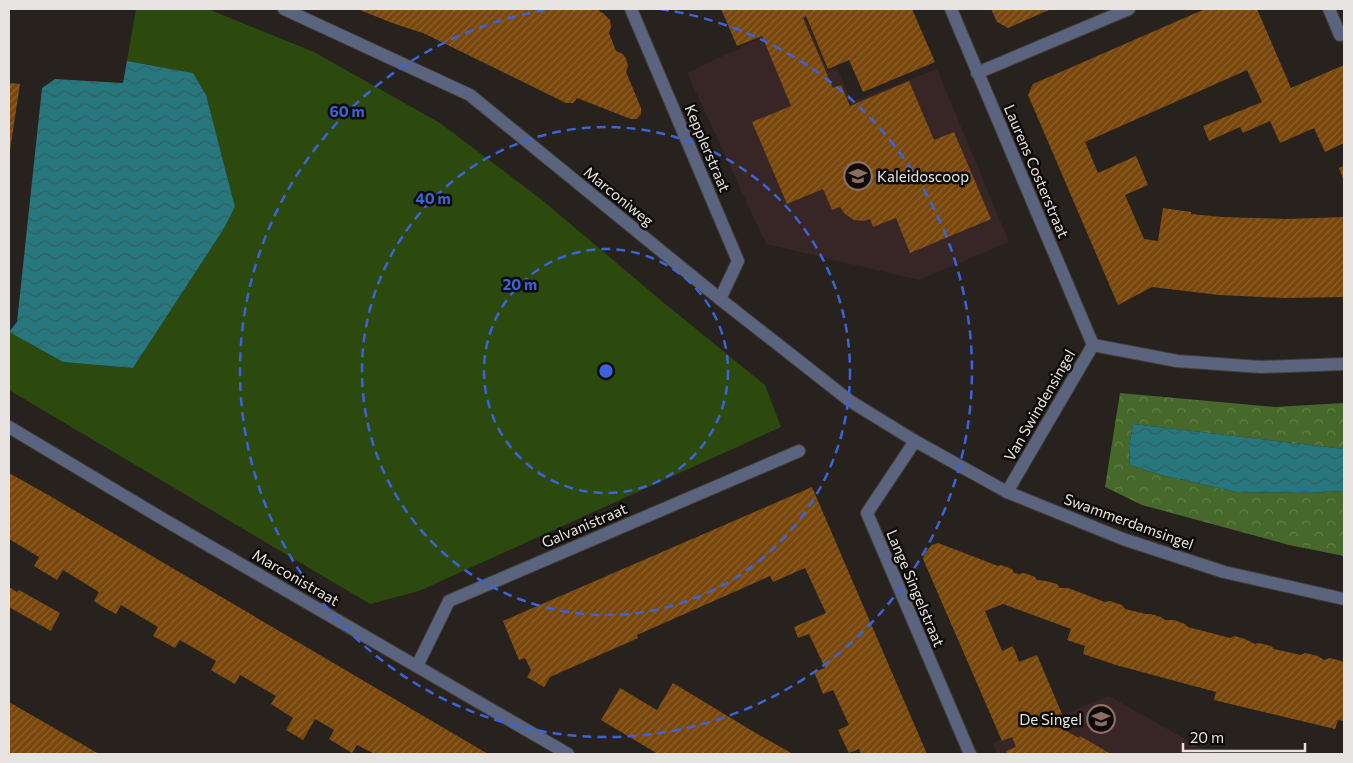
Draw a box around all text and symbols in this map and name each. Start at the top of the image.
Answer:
text: 60 m [329,102,365,120]
street label: Kepplerstraat [681,102,735,194]
street label: Laurens Costerstraat [1001,102,1073,240]
school or university icon: Kaleidoscoop [843,161,873,191]
street label: Marconiweg [581,162,657,230]
place label: Kaleidoscoop [877,167,969,185]
text: 40 m [415,189,451,207]
text: 20 m [503,275,537,293]
street label: Van Swindensingel [1000,346,1078,464]
centre of rings [597,362,615,380]
street label: Swammerdamsingel [1062,489,1196,553]
street label: Galvanistraat [539,499,629,551]
street label: Lange Singelstraat [883,527,949,649]
street label: Marconistraat [249,545,343,609]
school or university icon: De Singel [1086,704,1116,734]
place label: De Singel [1019,710,1082,728]
scale bar [1183,720,1306,752]
text: 20 m [1190,728,1224,746]

